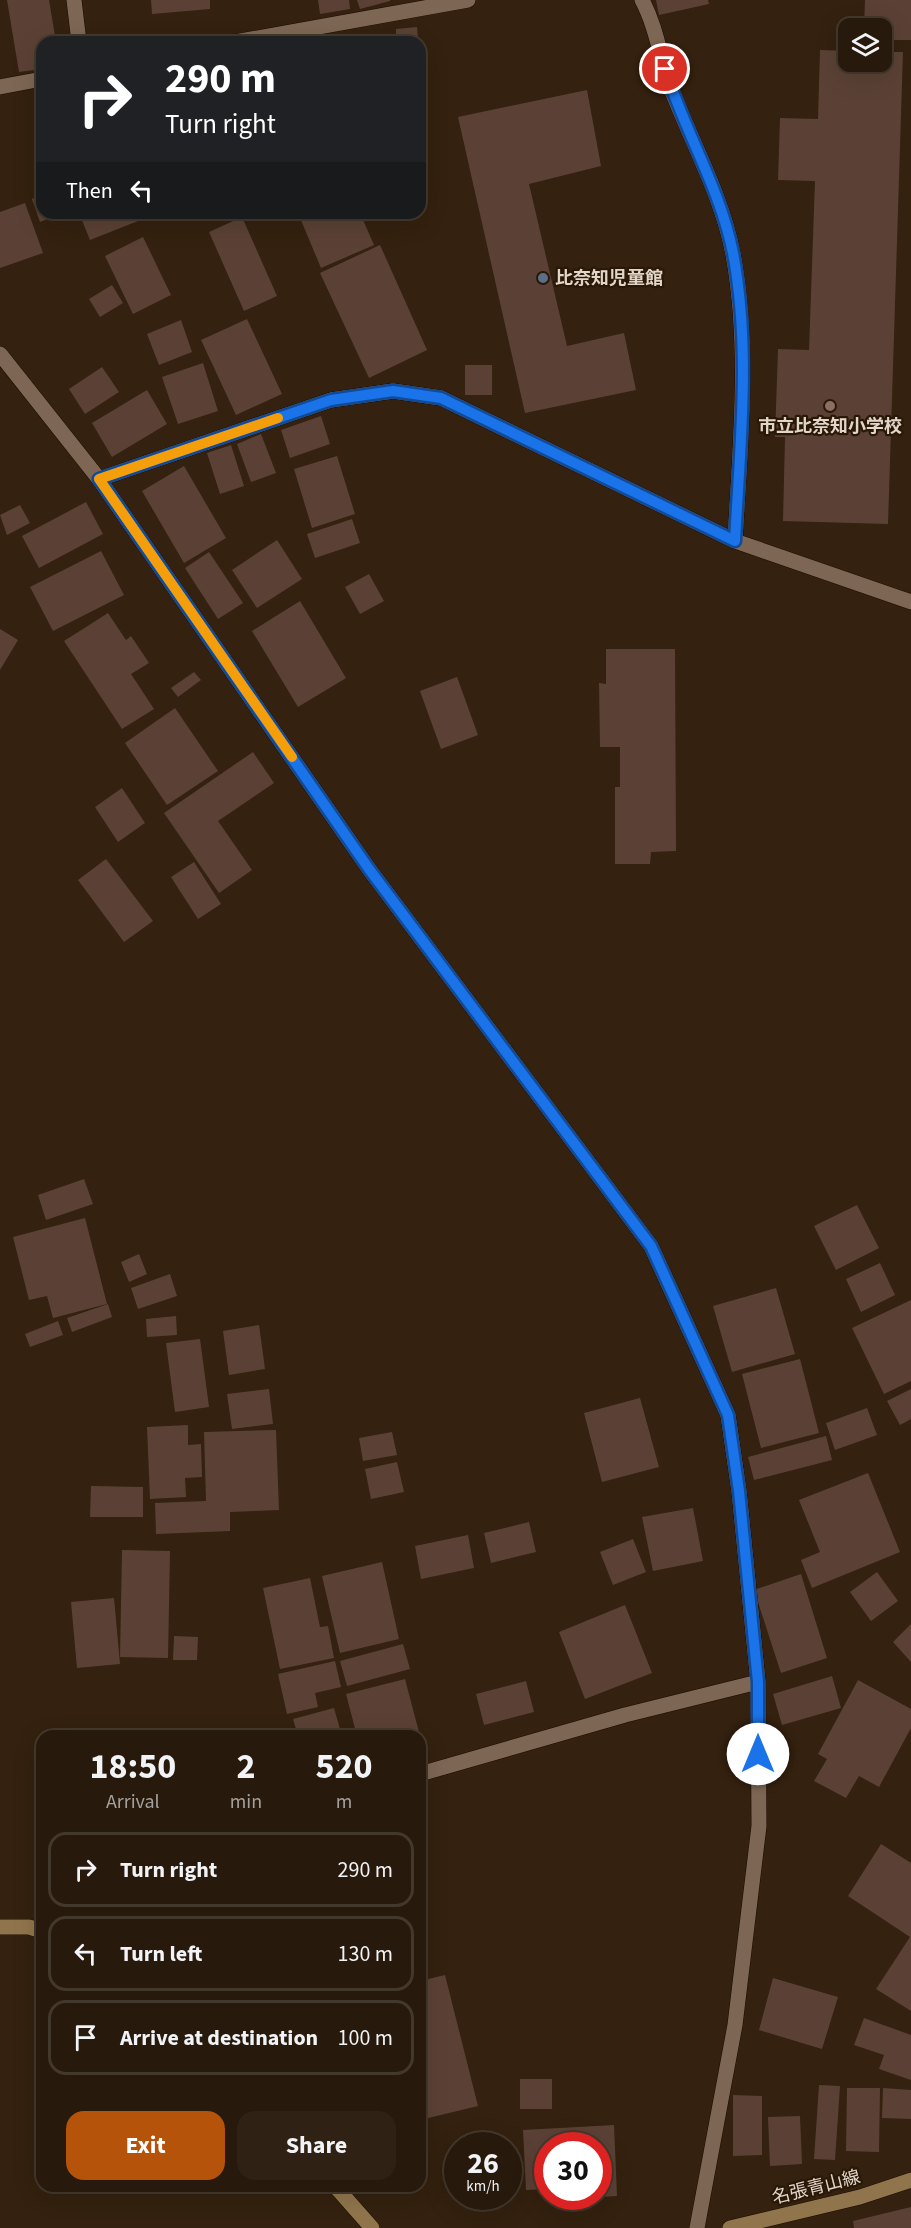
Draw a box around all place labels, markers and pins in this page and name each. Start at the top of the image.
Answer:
pin [639,43,690,94]
place label: 比奈知児童館 [555,266,663,291]
marker: 比奈知児童館 [536,271,550,285]
marker: 市立比奈知小学校 [823,399,837,413]
place label: 市立比奈知小学校 [758,414,902,439]

